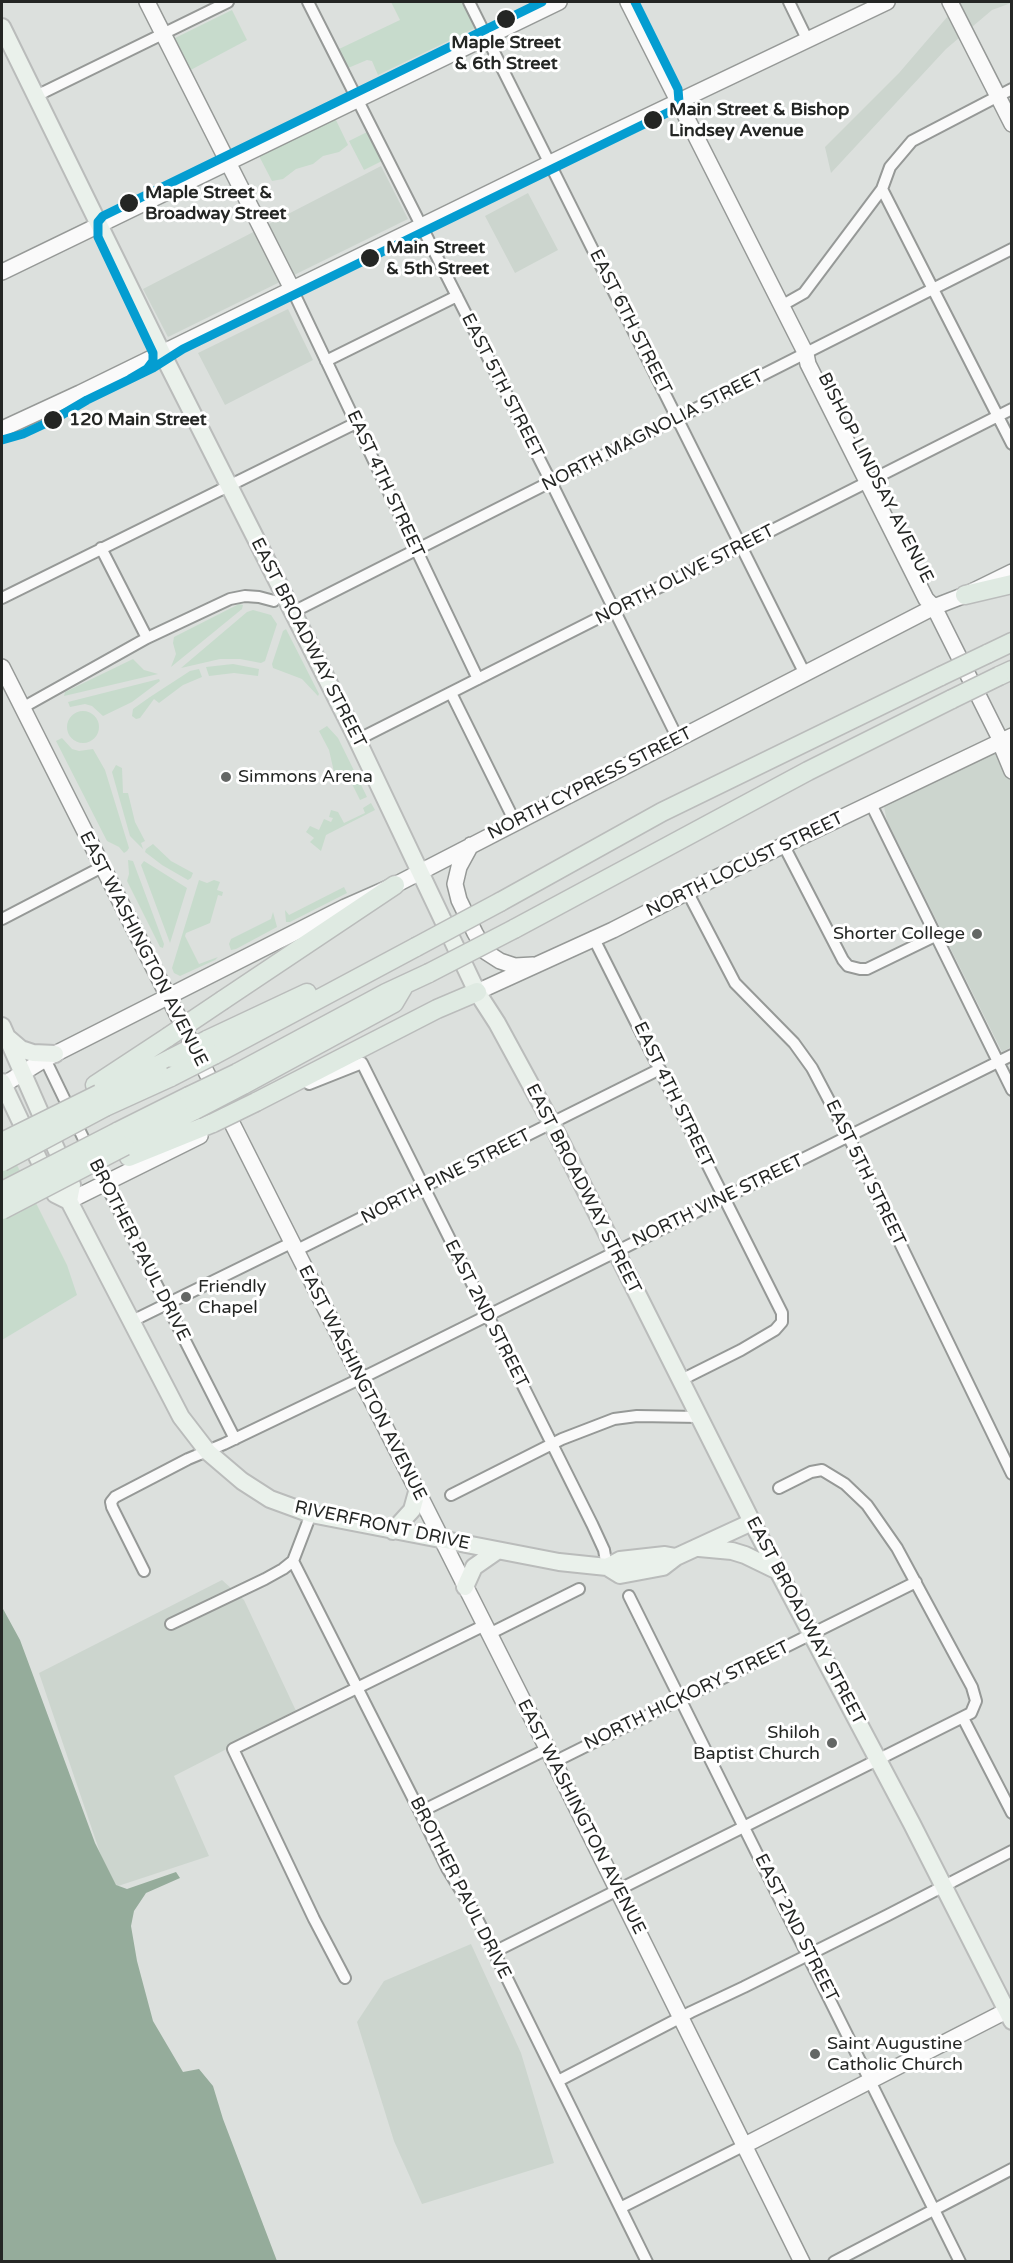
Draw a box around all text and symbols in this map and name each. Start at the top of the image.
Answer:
marker: Maple Street & 6th Street [495,8,517,30]
place label: Maple Street & 6th Street [451,32,561,74]
place label: Main Street & Bishop Lindsey Avenue [669,99,849,142]
marker: Main Street & Bishop Lindsey Avenue [642,109,664,131]
place label: Maple Street & Broadway Street [145,182,286,224]
marker: Maple Street & Broadway Street [118,192,140,214]
place label: Main Street & 5th Street [386,237,489,280]
street label: EAST 6TH STREET [584,246,676,398]
marker: Main Street & 5th Street [359,247,381,269]
street label: EAST 5TH STREET [456,310,548,462]
street label: NORTH MAGNOLIA STREET [538,366,768,496]
street label: BISHOP LINDSAY AVENUE [812,369,938,587]
street label: EAST 4TH STREET [341,407,429,561]
marker: 120 Main Street [42,409,64,431]
place label: 120 Main Street [69,409,207,431]
street label: NORTH OLIVE STREET [592,520,778,630]
street label: EAST BROADWAY STREET [246,535,370,751]
street label: NORTH CYPRESS STREET [484,723,696,845]
place label: Simmons Arena [238,766,373,788]
marker: Simmons Arena [219,770,233,784]
street label: NORTH LOCUST STREET [643,808,847,922]
street label: EAST WASHINGTON AVENUE [74,828,212,1070]
place label: Shorter College [833,923,965,945]
marker: Shorter College [970,927,984,941]
street label: EAST 4TH STREET [628,1019,718,1171]
street label: EAST BROADWAY STREET [521,1081,645,1297]
street label: EAST 5TH STREET [820,1097,910,1249]
street label: NORTH PINE STREET [358,1125,534,1229]
street label: NORTH VINE STREET [629,1150,807,1252]
street label: BROTHER PAUL DRIVE [84,1155,194,1345]
street label: EAST 2ND STREET [439,1236,533,1392]
street label: EAST WASHINGTON AVENUE [293,1262,431,1504]
place label: Friendly Chapel [198,1276,266,1318]
marker: Friendly Chapel [179,1290,193,1304]
street label: RIVERFRONT DRIVE [292,1497,472,1555]
street label: EAST BROADWAY STREET [741,1513,869,1729]
street label: NORTH HICKORY STREET [581,1637,793,1755]
street label: EAST WASHINGTON AVENUE [512,1696,650,1938]
place label: Shiloh Baptist Church [693,1722,820,1764]
marker: Shiloh Baptist Church [825,1736,839,1750]
street label: BROTHER PAUL DRIVE [405,1793,515,1983]
street label: EAST 2ND STREET [749,1850,843,2006]
place label: Saint Augustine Catholic Church [827,2033,963,2076]
marker: Saint Augustine Catholic Church [808,2047,822,2061]

